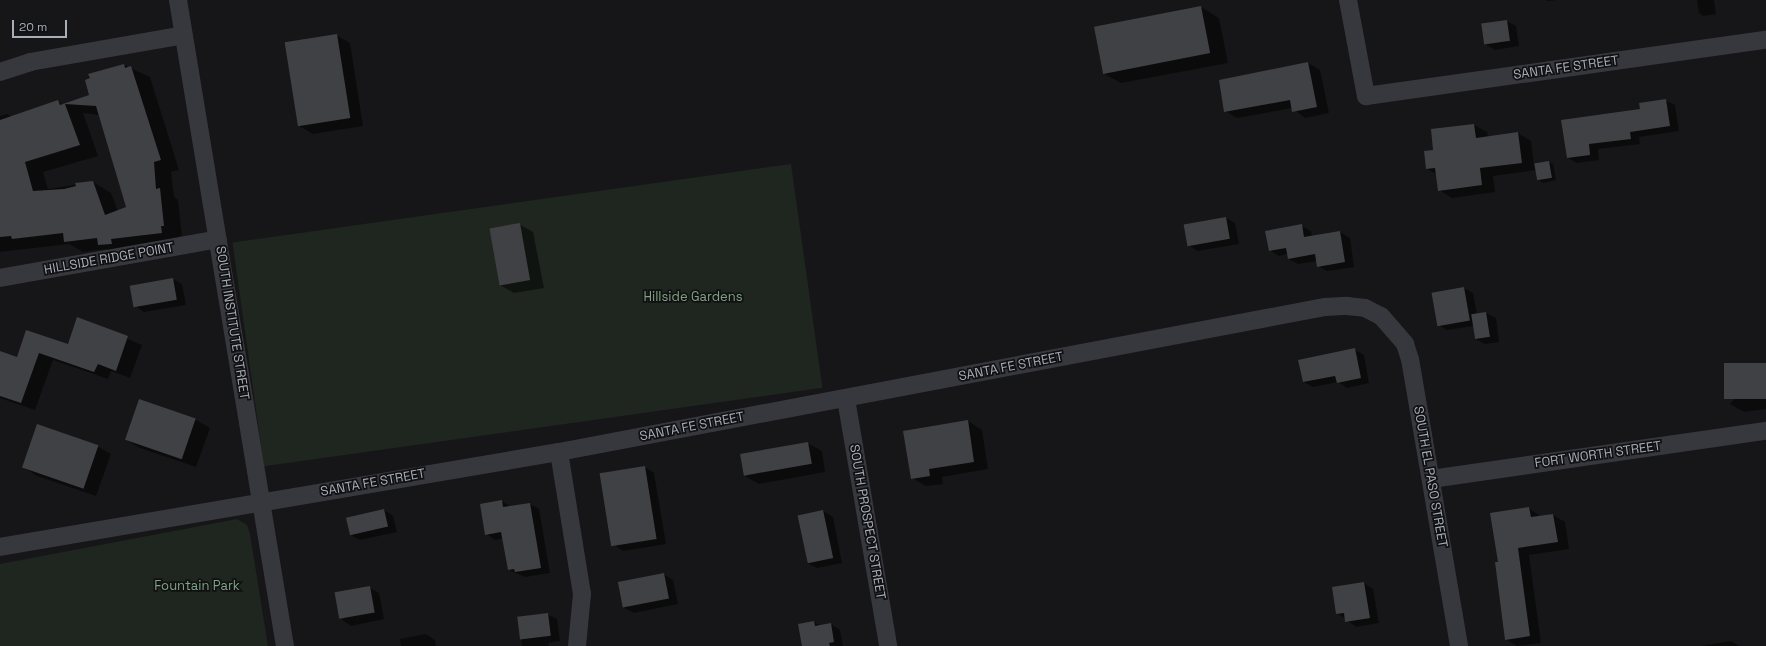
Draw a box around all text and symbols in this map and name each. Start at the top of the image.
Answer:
scale bar [14,12,69,38]
text: 20 m [19,19,47,35]
street label: SANTA FE STREET [1512,53,1620,83]
street label: HILLSIDE RIDGE POINT [43,240,175,278]
street label: SOUTH INSTITUTE STREET [212,245,252,401]
park label: Hillside Gardens [643,289,743,305]
street label: SANTA FE STREET [957,349,1065,385]
street label: SOUTH EL PASO STREET [1410,405,1450,549]
street label: SANTA FE STREET [638,409,746,445]
street label: FORT WORTH STREET [1534,438,1662,472]
street label: SOUTH PROSPECT STREET [846,443,888,601]
street label: SANTA FE STREET [319,466,427,500]
park label: Fountain Park [154,578,240,594]

